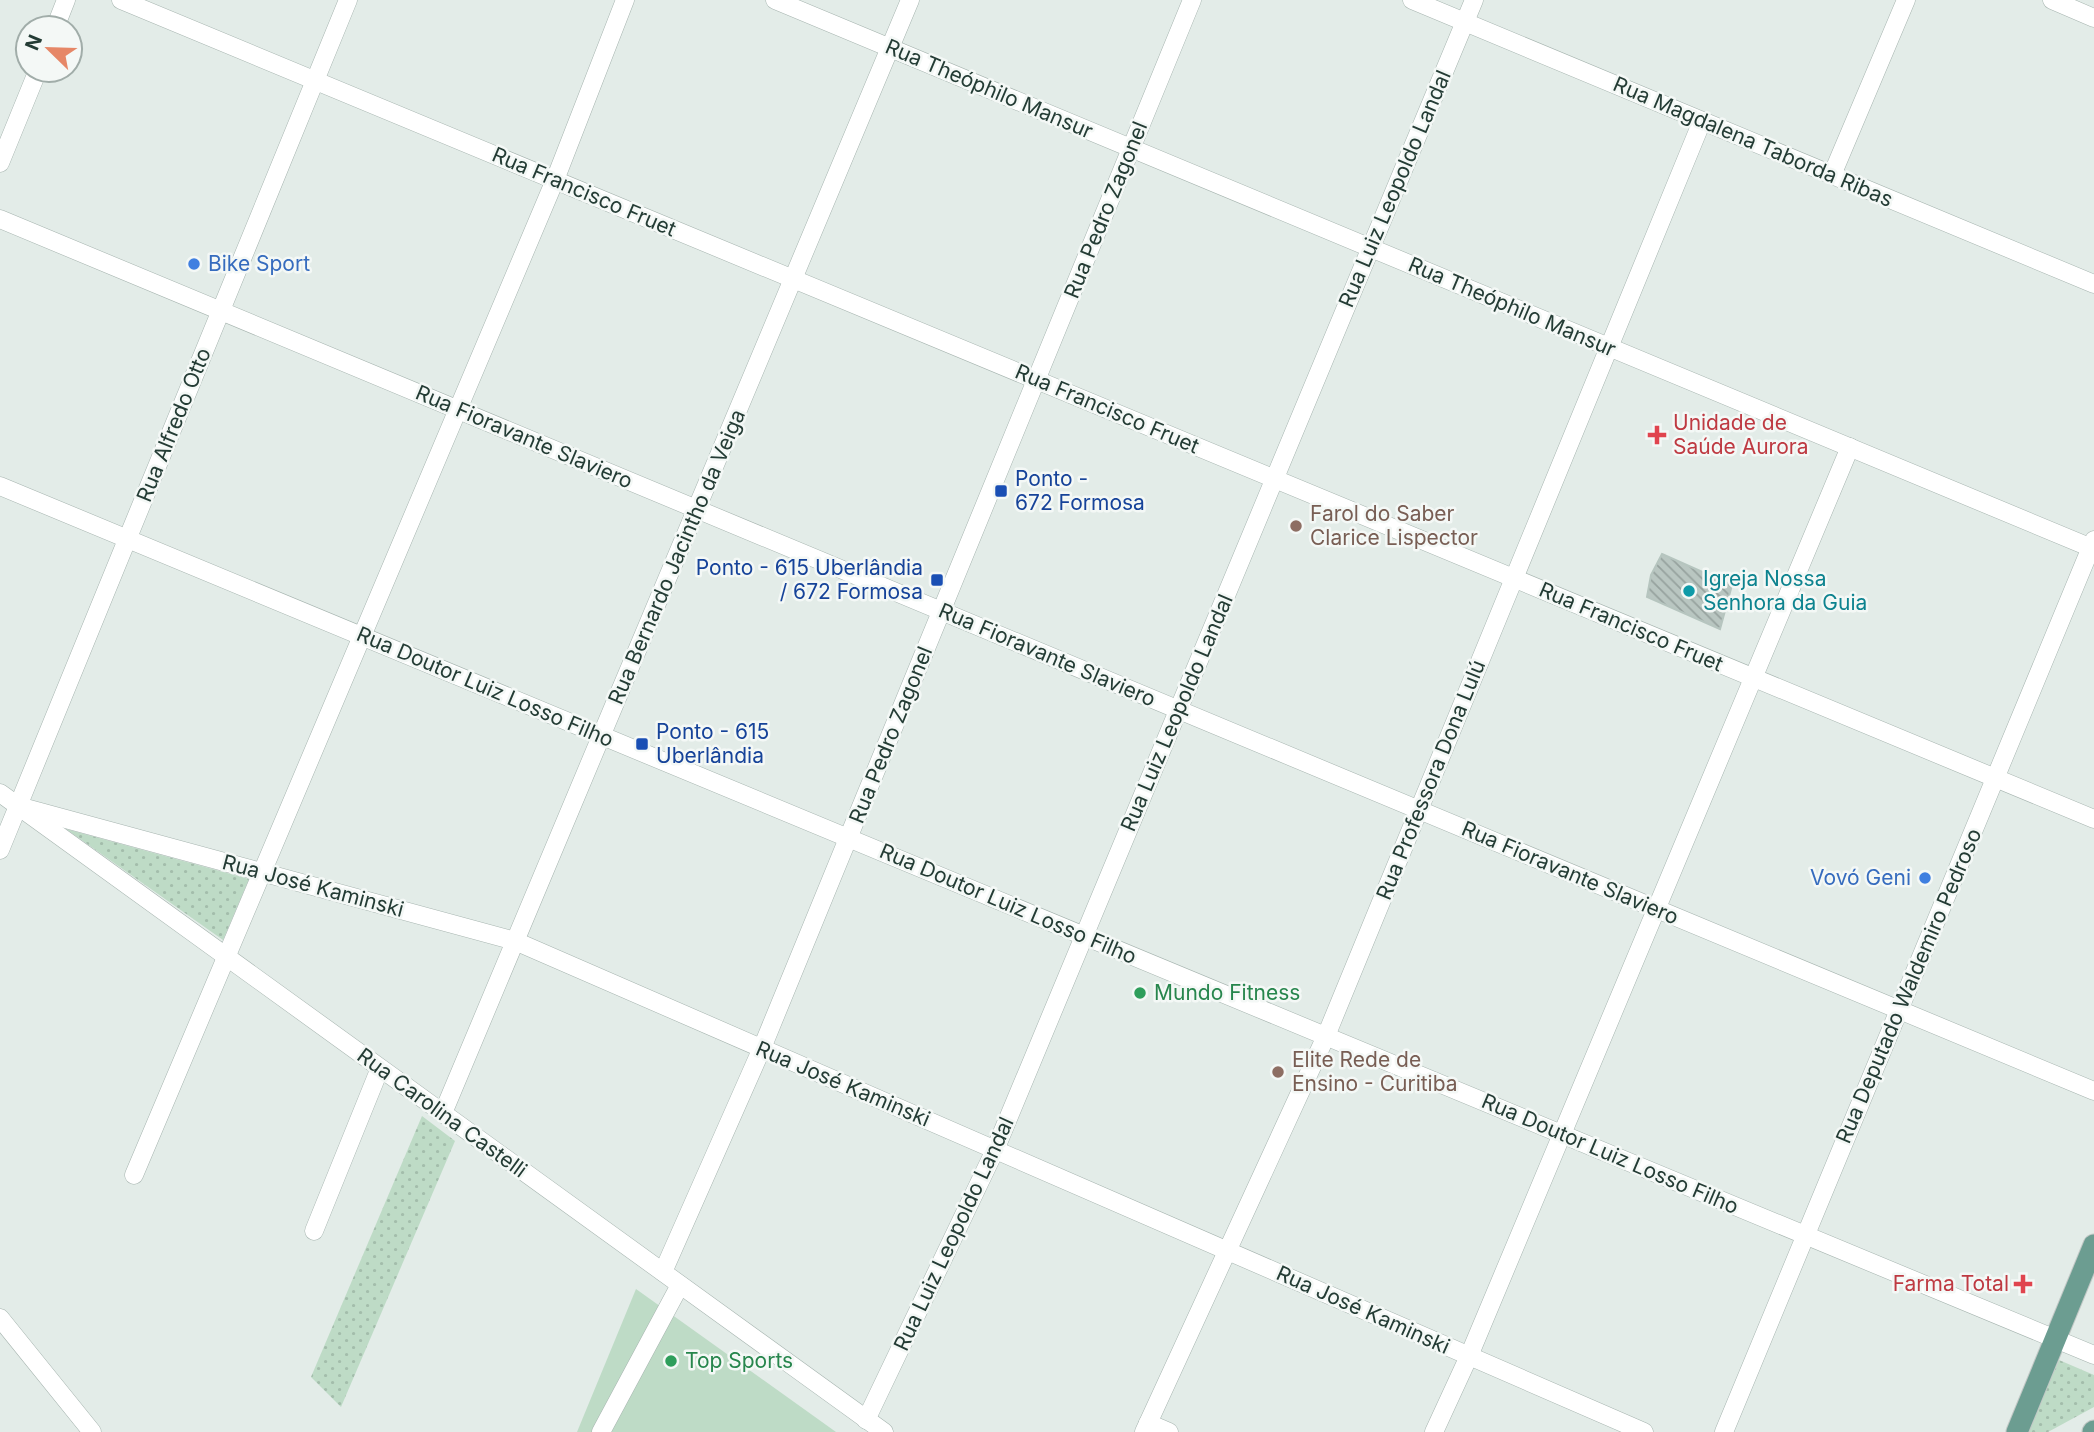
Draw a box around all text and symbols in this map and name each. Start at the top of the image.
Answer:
north arrow [14,14,84,84]
text: N [20,31,47,54]
street label: Rua Theóphilo Mansur [882,33,1097,144]
street label: Rua Luiz Leopoldo Landal [1333,67,1456,311]
street label: Rua Magdalena Taborda Ribas [1610,71,1897,212]
street label: Rua Pedro Zagonel [1059,118,1152,302]
street label: Rua Francisco Fruet [488,141,680,242]
place label: Bike Sport [208,251,310,276]
street label: Rua Theóphilo Mansur [1405,251,1620,362]
marker: Bike Sport [186,256,202,272]
street label: Rua Alfredo Otto [131,344,216,505]
street label: Rua Francisco Fruet [1011,358,1203,459]
street label: Rua Fioravante Slaviero [412,379,636,494]
street label: Rua Bernardo Jacintho da Veiga [603,406,750,708]
place label: Unidade de Saúde Aurora [1673,410,1808,459]
marker: Unidade de Saúde Aurora [1647,425,1667,445]
place label: Ponto - 672 Formosa [1015,466,1145,515]
marker: Ponto - 672 Formosa [993,483,1009,499]
place label: Farol do Saber Clarice Lispector [1310,501,1478,550]
marker: Farol do Saber Clarice Lispector [1288,518,1304,534]
place label: Ponto - 615 Uberlândia / 672 Formosa [696,555,923,604]
place label: Igreja Nossa Senhora da Guia [1703,566,1867,615]
marker: Ponto - 615 Uberlândia / 672 Formosa [929,572,945,588]
street label: Rua Francisco Fruet [1535,576,1727,677]
marker: Igreja Nossa Senhora da Guia [1681,583,1697,599]
street label: Rua Luiz Leopoldo Landal [1115,591,1238,835]
street label: Rua Fioravante Slaviero [935,597,1159,712]
street label: Rua Doutor Luiz Losso Filho [353,621,617,752]
street label: Rua Pedro Zagonel [844,643,937,827]
street label: Rua Professora Dona Lulú [1371,656,1490,903]
place label: Ponto - 615 Uberlândia [656,719,769,768]
marker: Ponto - 615 Uberlândia [634,736,650,752]
street label: Rua Fioravante Slaviero [1458,815,1682,930]
street label: Rua Deputado Waldemiro Pedroso [1831,825,1986,1147]
street label: Rua Doutor Luiz Losso Filho [876,838,1140,969]
street label: Rua José Kaminski [220,849,407,922]
place label: Vovó Geni [1810,865,1911,890]
marker: Vovó Geni [1917,870,1933,886]
place label: Mundo Fitness [1154,980,1300,1005]
marker: Mundo Fitness [1132,985,1148,1001]
street label: Rua José Kaminski [752,1036,934,1132]
street label: Rua Carolina Castelli [353,1043,532,1183]
place label: Elite Rede de Ensino - Curitiba [1292,1047,1458,1096]
marker: Elite Rede de Ensino - Curitiba [1270,1064,1286,1080]
street label: Rua Doutor Luiz Losso Filho [1478,1088,1742,1219]
street label: Rua Luiz Leopoldo Landal [888,1113,1019,1355]
street label: Rua José Kaminski [1273,1260,1454,1359]
place label: Farma Total [1893,1271,2009,1296]
marker: Farma Total [2015,1276,2031,1292]
place label: Top Sports [685,1348,793,1373]
marker: Top Sports [663,1353,679,1369]

